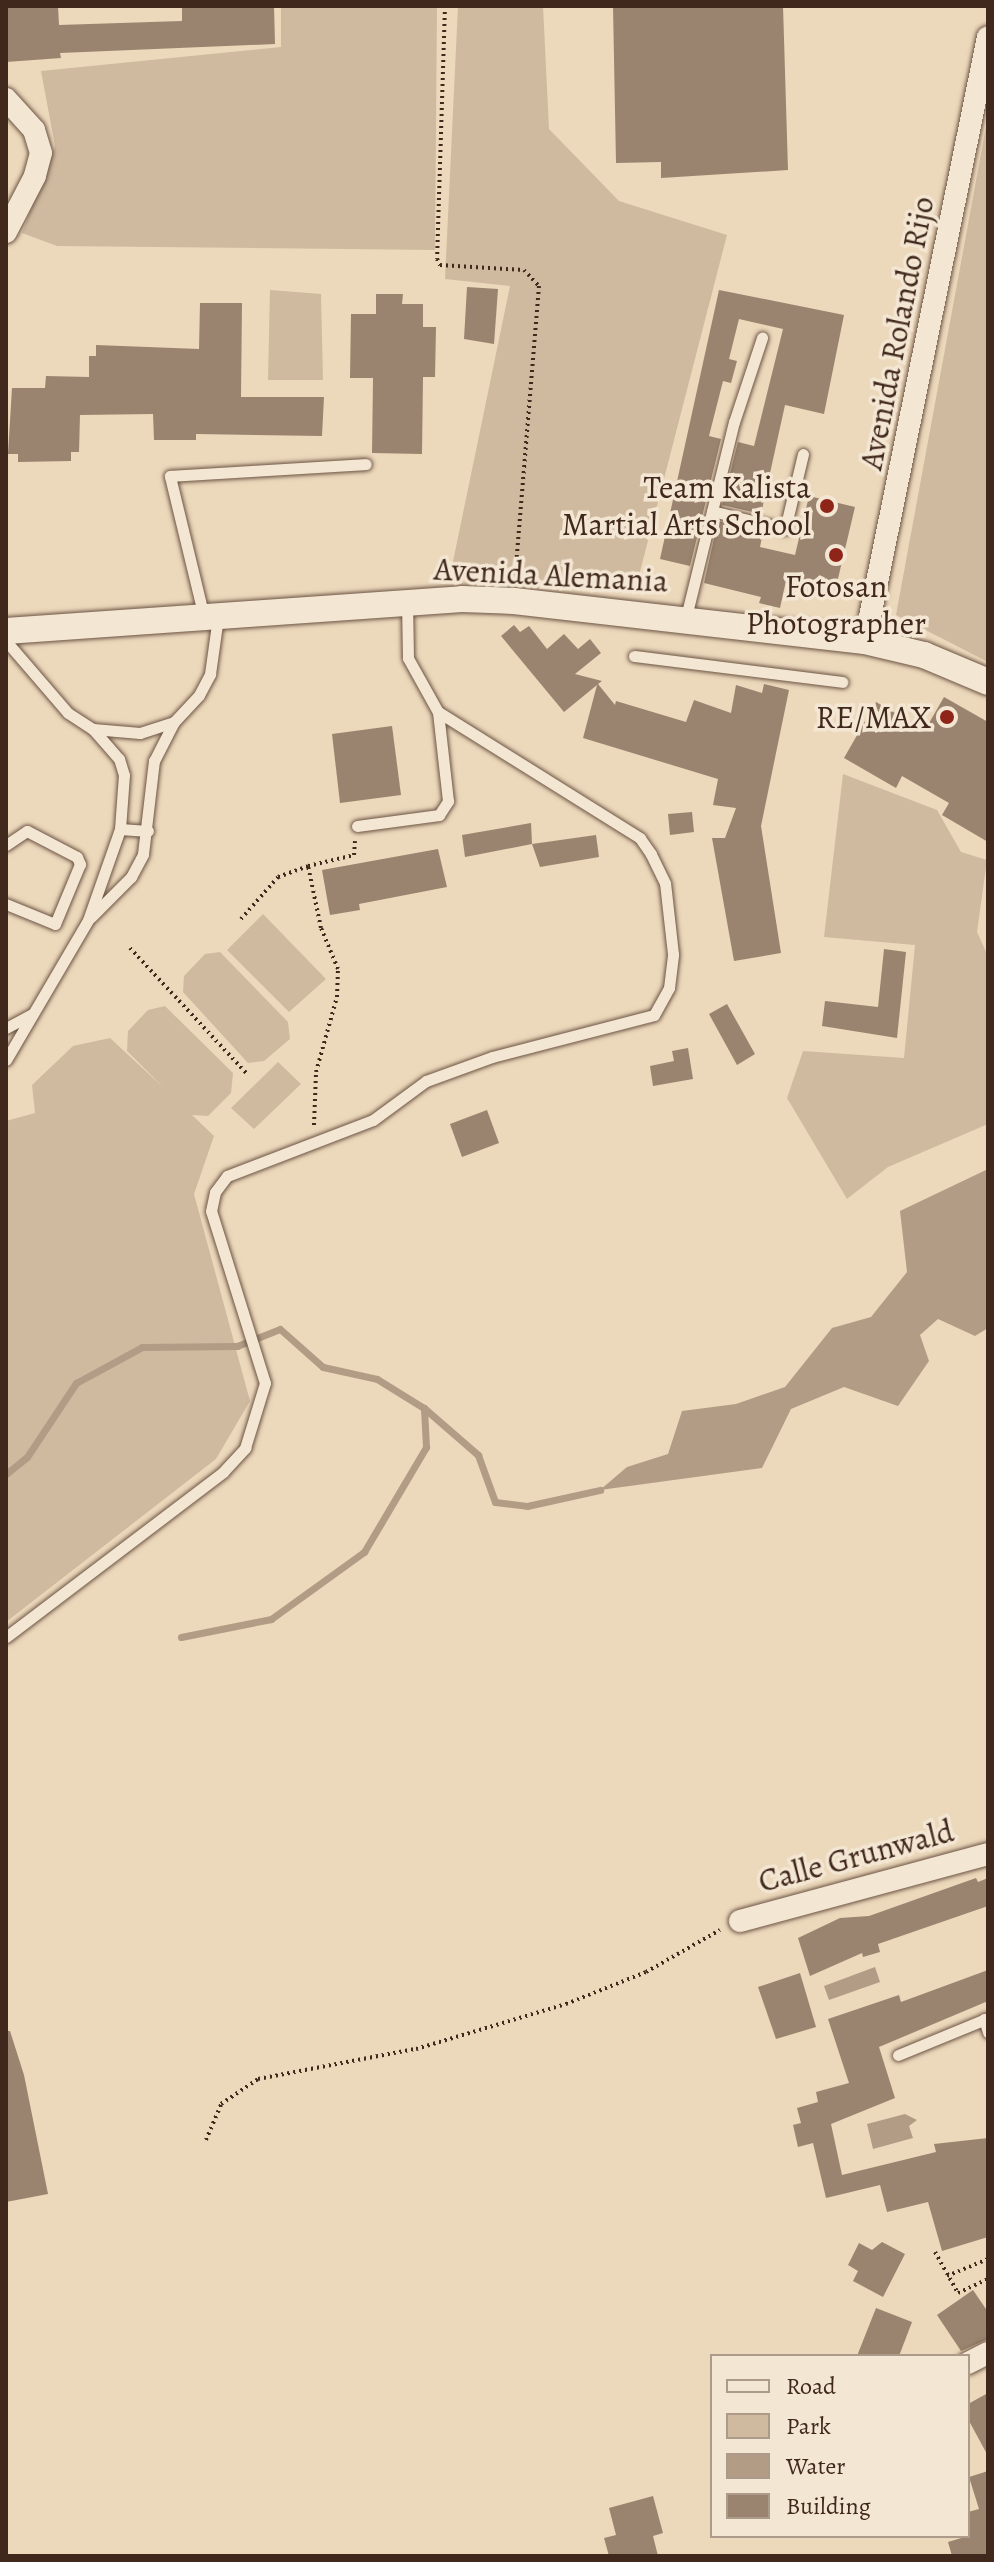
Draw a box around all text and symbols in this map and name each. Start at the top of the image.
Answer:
street label: Avenida Rolando Rijo [852,193,942,473]
place label: Team Kalista Martial Arts School [562,469,811,544]
marker: Team Kalista Martial Arts School [818,497,836,515]
marker: Fotosan Photographer [827,546,845,564]
street label: Avenida Alemania [433,550,669,600]
place label: Fotosan Photographer [746,568,926,643]
place label: RE/MAX [816,698,931,736]
marker: RE/MAX [938,708,956,726]
street label: Calle Grunwald [754,1812,958,1900]
legend [710,2354,970,2538]
text: Road [786,2370,836,2402]
text: Park [786,2410,831,2442]
text: Water [786,2450,846,2482]
text: Building [786,2490,871,2522]

